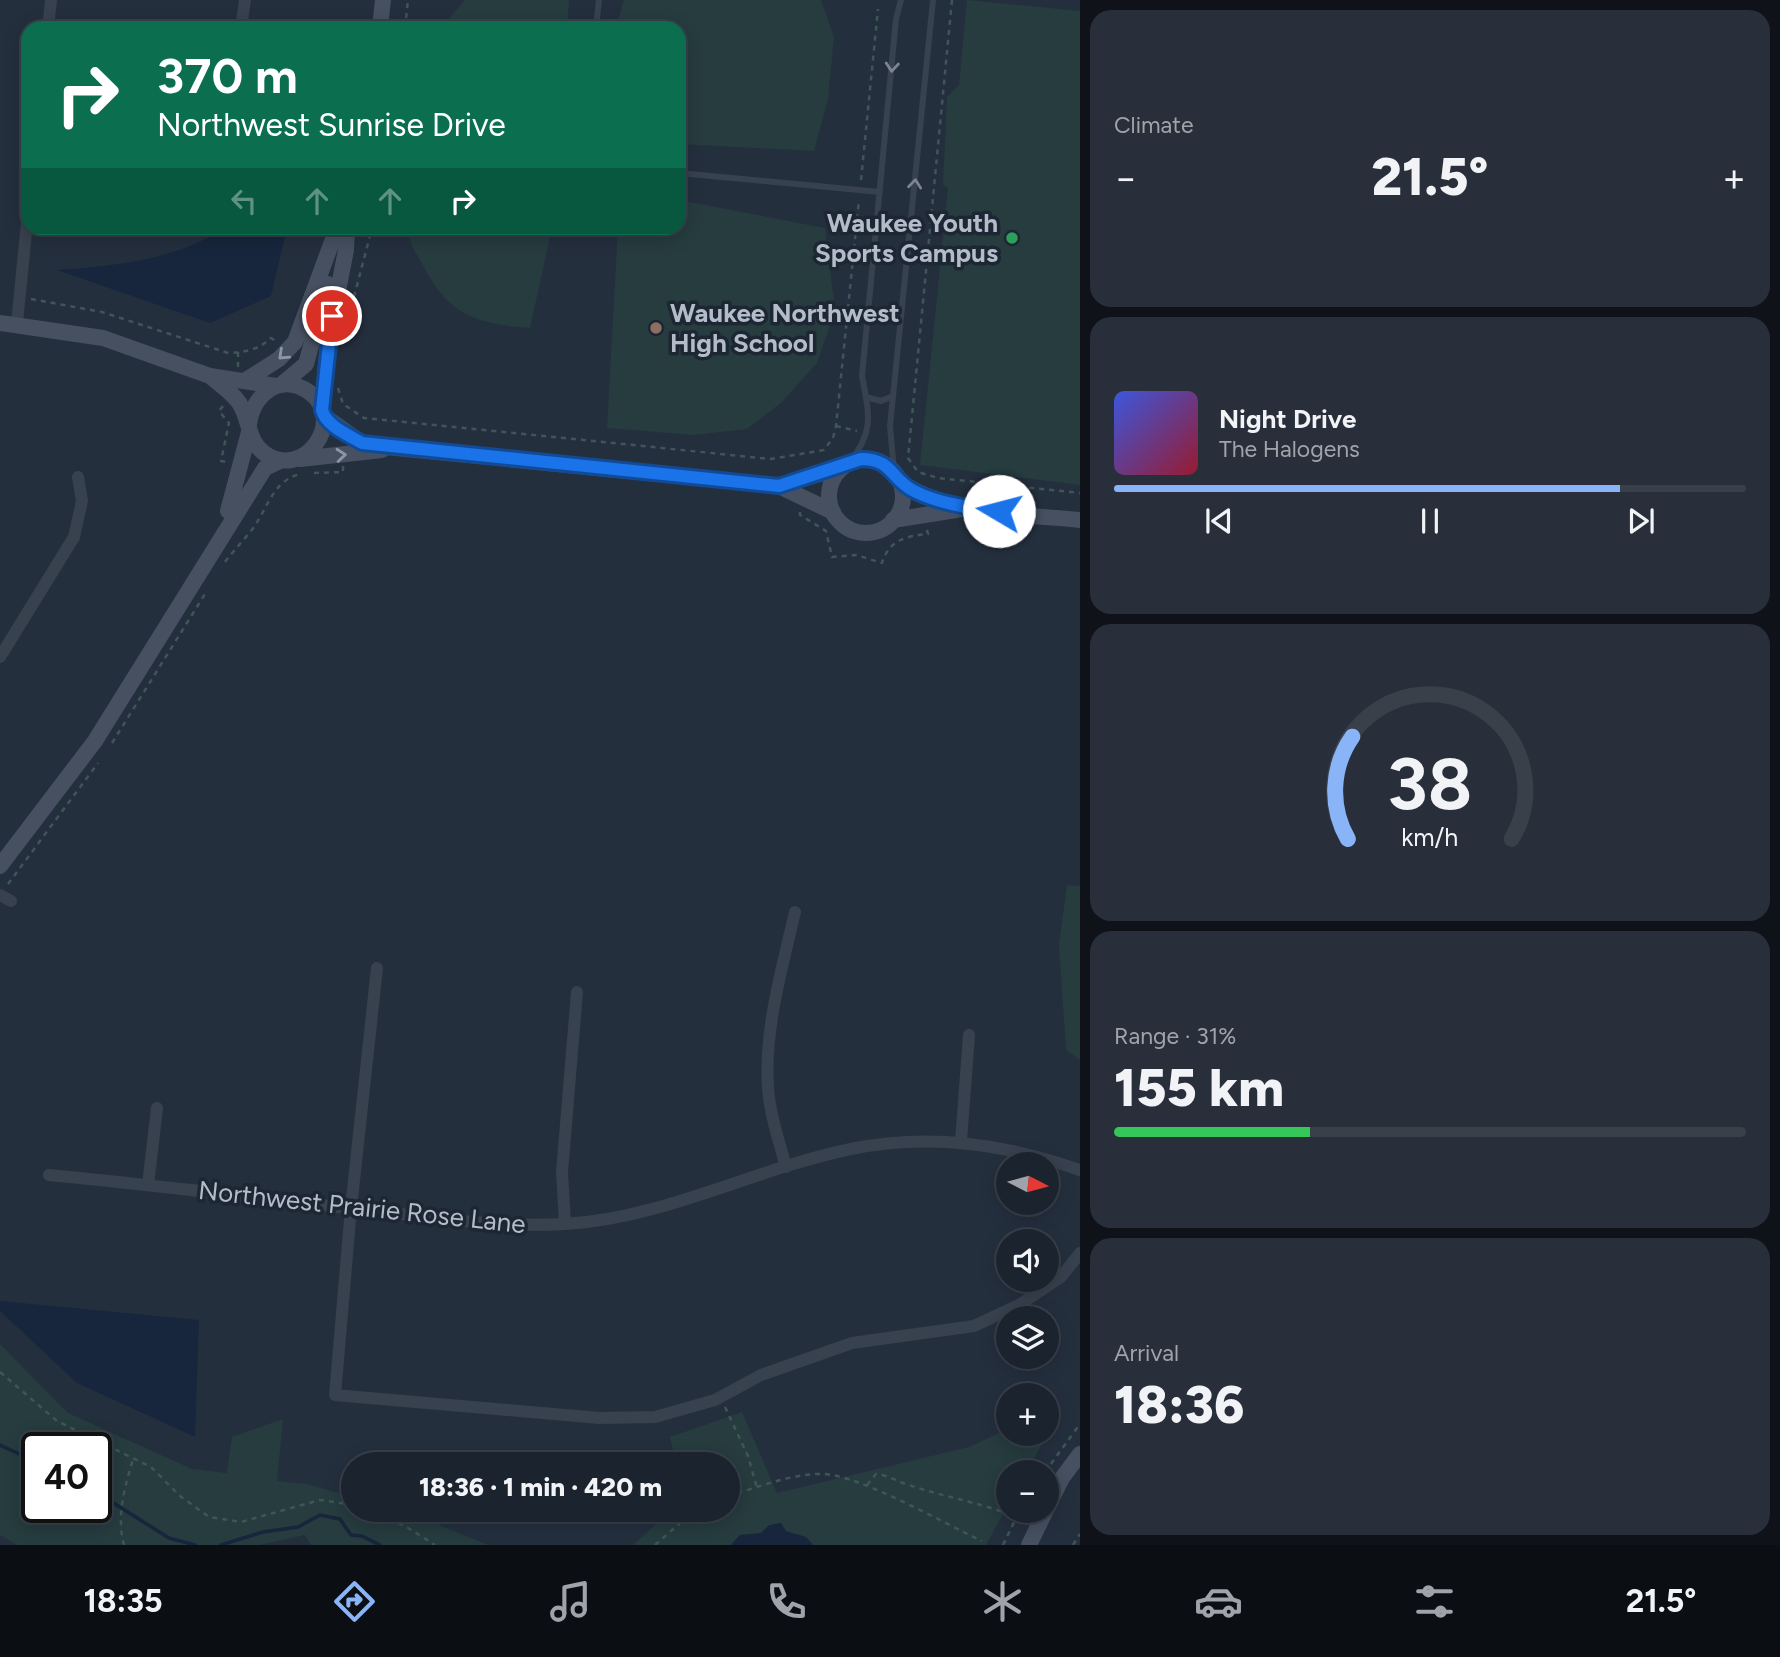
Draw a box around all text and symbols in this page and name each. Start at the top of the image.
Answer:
text: 370 m [157,46,298,105]
icon: right [42,49,133,140]
one-way arrow [884,62,899,73]
text: Northwest Sunrise Drive [157,106,506,144]
text: Climate [1114,111,1193,139]
text: 21.5° [1372,146,1488,208]
text: − [1114,155,1138,201]
text: + [1722,155,1746,201]
one-way arrow [907,178,922,189]
icon: left [225,182,263,220]
icon: ahead [298,182,336,220]
icon: ahead [371,182,409,220]
icon: right [444,182,482,220]
place label: Waukee Youth Sports Campus [815,207,998,269]
marker: Waukee Youth Sports Campus [1004,230,1020,246]
pin [302,286,362,346]
icon: arrive [313,297,351,335]
place label: Waukee Northwest High School [670,297,900,359]
marker: Waukee Northwest High School [648,320,664,336]
one-way arrow [278,347,291,359]
text: Night Drive [1219,403,1356,435]
text: The Halogens [1219,435,1360,463]
one-way arrow [335,448,346,463]
position arrow [962,474,1036,548]
icon: previous [1200,502,1238,540]
icon: pause [1411,502,1449,540]
icon: next [1622,502,1660,540]
text: 38 [1387,740,1473,827]
text: km/h [1401,821,1459,851]
text: Range · 31% [1114,1022,1236,1050]
text: 155 km [1114,1057,1284,1119]
north arrow [996,1152,1059,1214]
map controls [996,1152,1059,1523]
street label: Northwest Prairie Rose Lane [197,1174,527,1240]
button: sound [996,1229,1059,1292]
button: layers [996,1306,1059,1369]
text: Arrival [1114,1339,1179,1367]
text: 18:36 [1114,1374,1244,1436]
button: + [996,1383,1059,1446]
speed limit sign: 40 [21,1432,112,1523]
button: − [996,1460,1059,1523]
text: 18:36 · 1 min · 420 m [419,1471,662,1503]
icon: directions [330,1577,379,1626]
icon: music [546,1577,595,1626]
icon: phone [762,1577,811,1626]
icon: climate [978,1577,1027,1626]
icon: car [1194,1577,1243,1626]
icon: filters [1410,1577,1459,1626]
text: 18:35 [84,1582,163,1620]
text: 21.5° [1626,1582,1696,1620]

